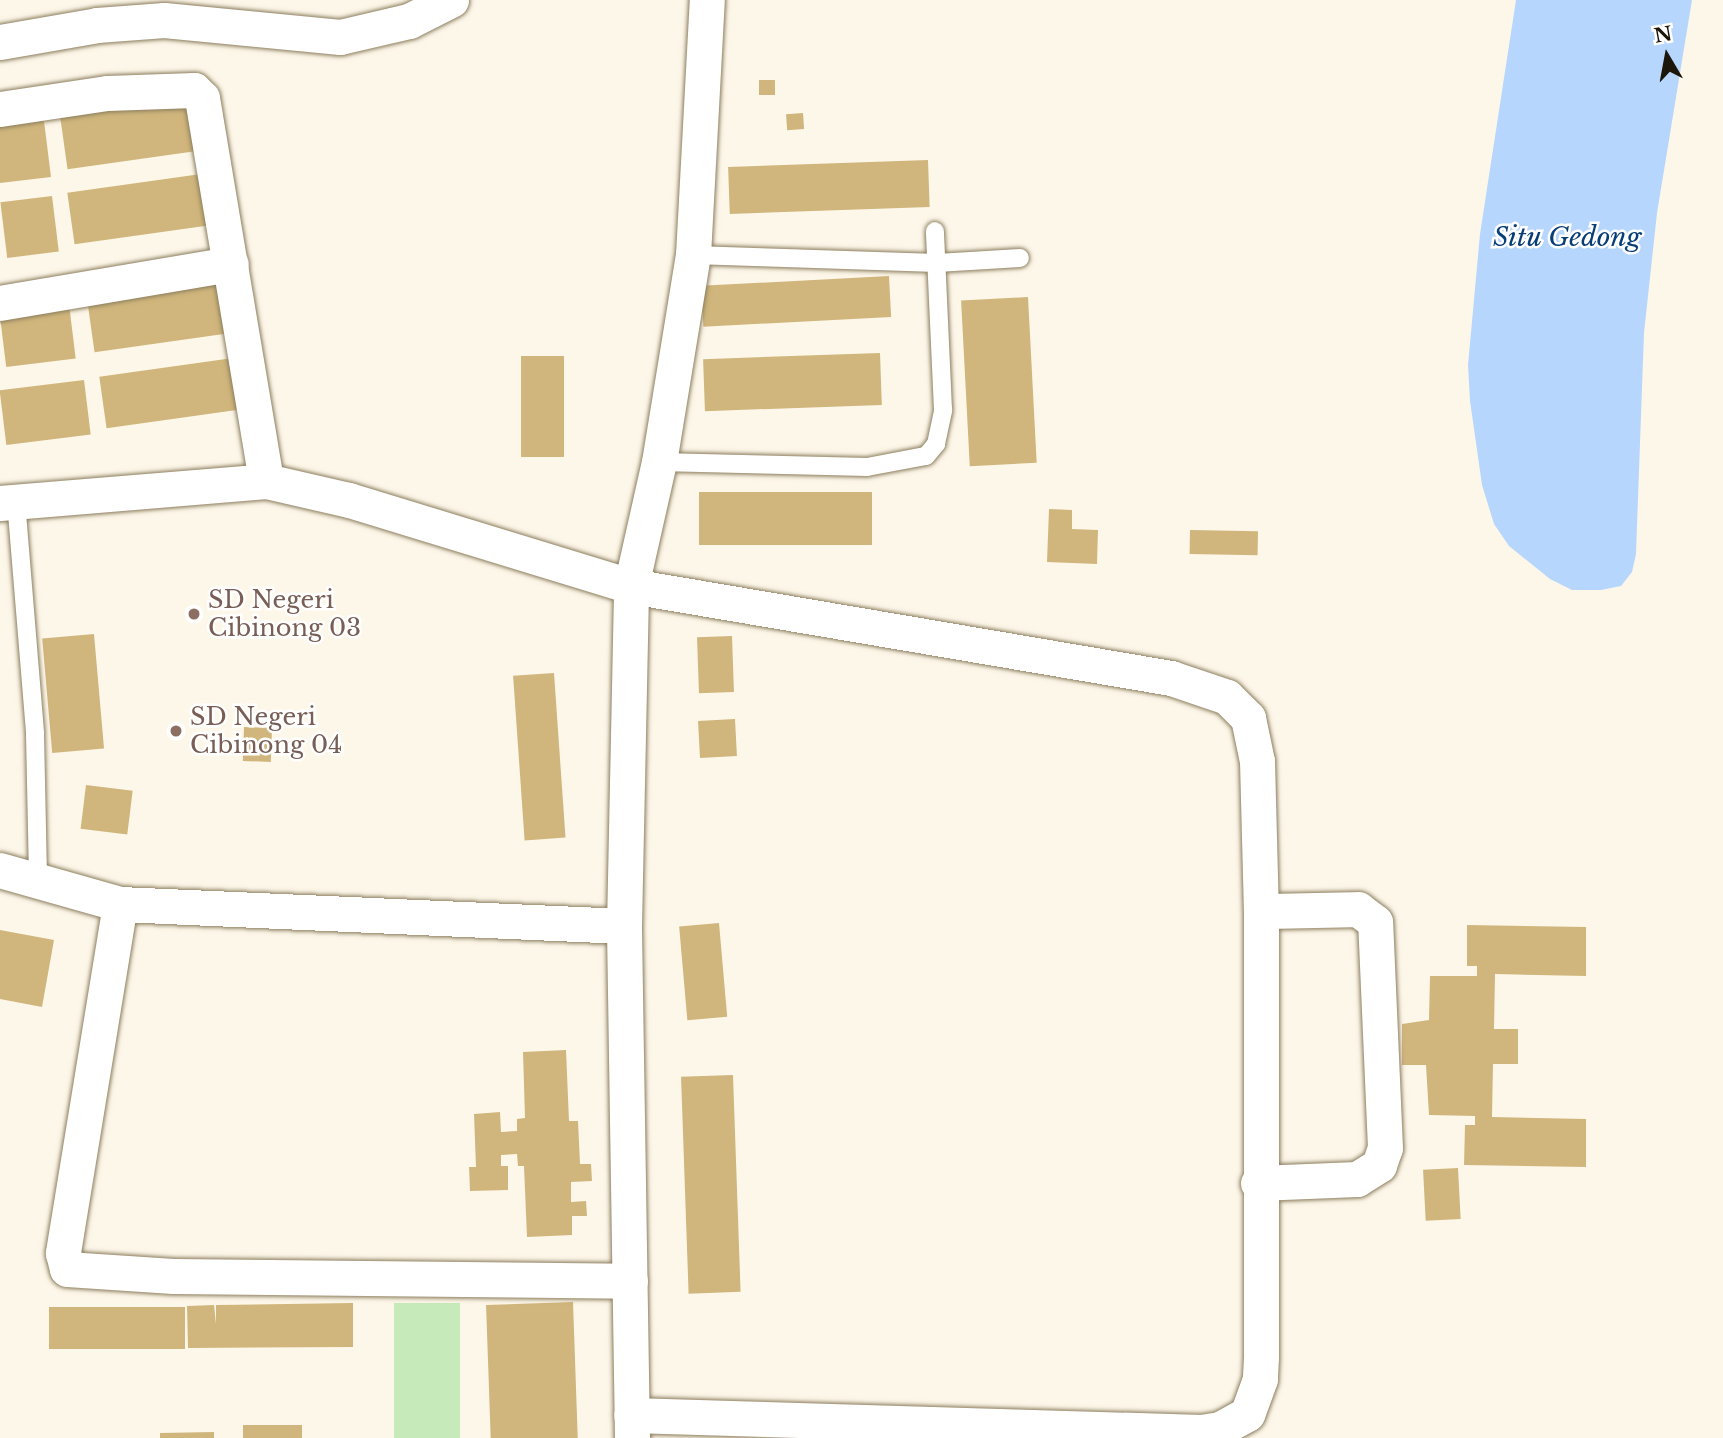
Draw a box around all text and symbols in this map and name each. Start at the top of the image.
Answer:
north arrow [1632,21,1702,91]
text: N [1652,22,1674,48]
water label: Situ Gedong [1493,222,1641,254]
place label: SD Negeri Cibinong 03 [208,586,361,642]
marker: SD Negeri Cibinong 03 [186,606,202,622]
place label: SD Negeri Cibinong 04 [190,703,343,759]
marker: SD Negeri Cibinong 04 [168,723,184,739]

